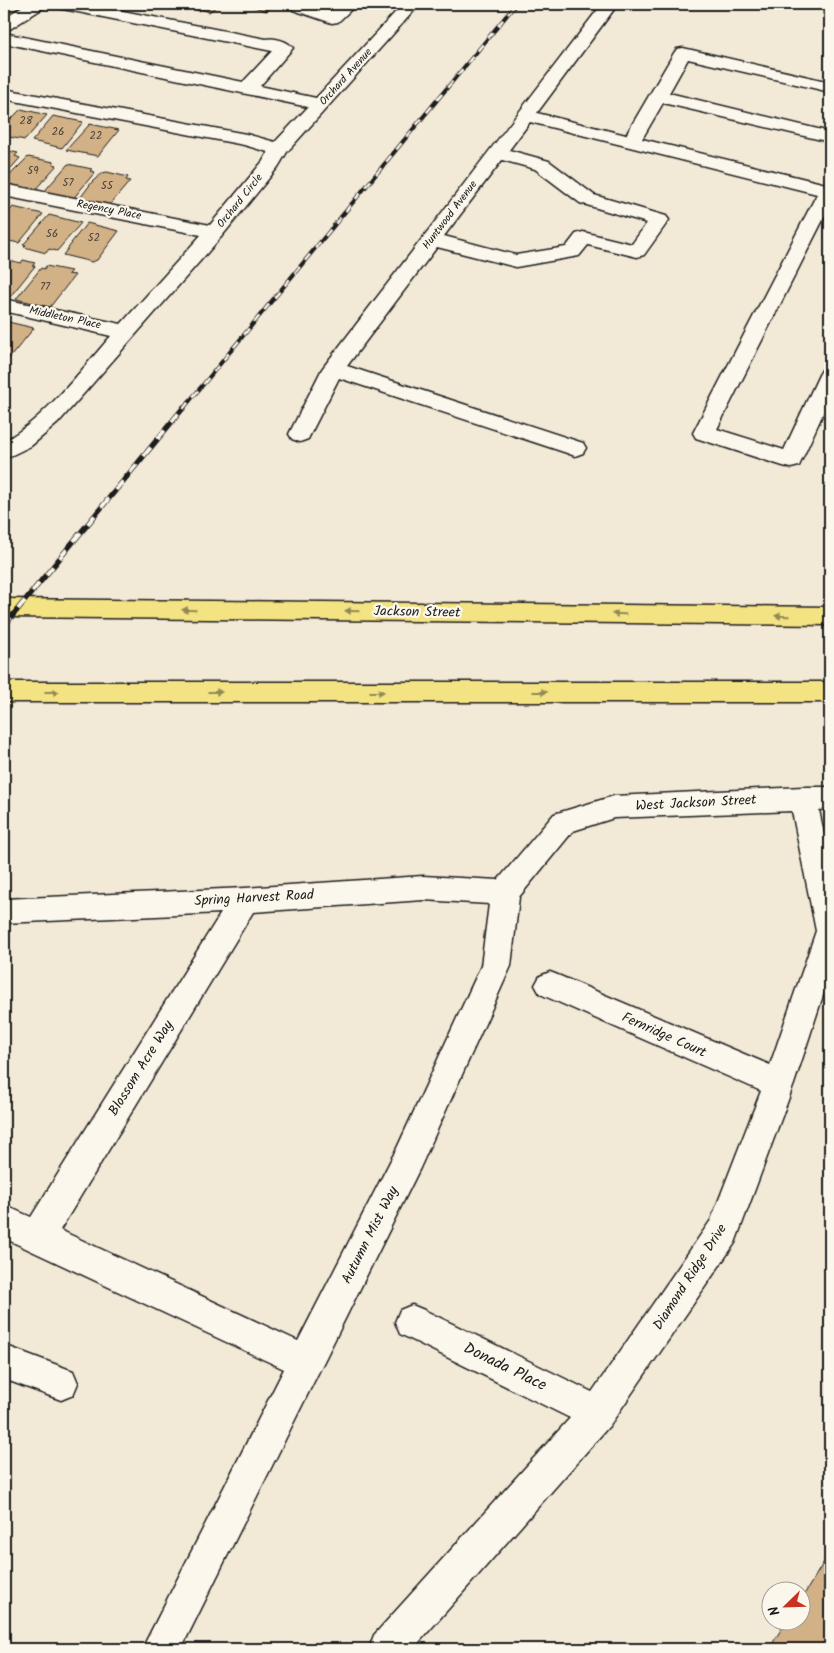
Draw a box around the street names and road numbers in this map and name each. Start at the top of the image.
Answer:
street label: Orchard Avenue [315,44,377,110]
street label: Orchard Circle [212,170,268,232]
street label: Huntwood Avenue [418,177,482,253]
street label: Regency Place [75,195,143,225]
street label: Middleton Place [27,302,103,334]
street label: Jackson Street [373,600,461,624]
street label: West Jackson Street [635,789,758,817]
street label: Spring Harvest Road [194,884,315,912]
street label: Fernridge Court [618,1006,710,1064]
street label: Blossom Acre Way [103,1016,179,1120]
street label: Autumn Mist Way [336,1182,404,1288]
street label: Diamond Ridge Drive [647,1219,733,1334]
street label: Donada Place [459,1336,551,1398]

